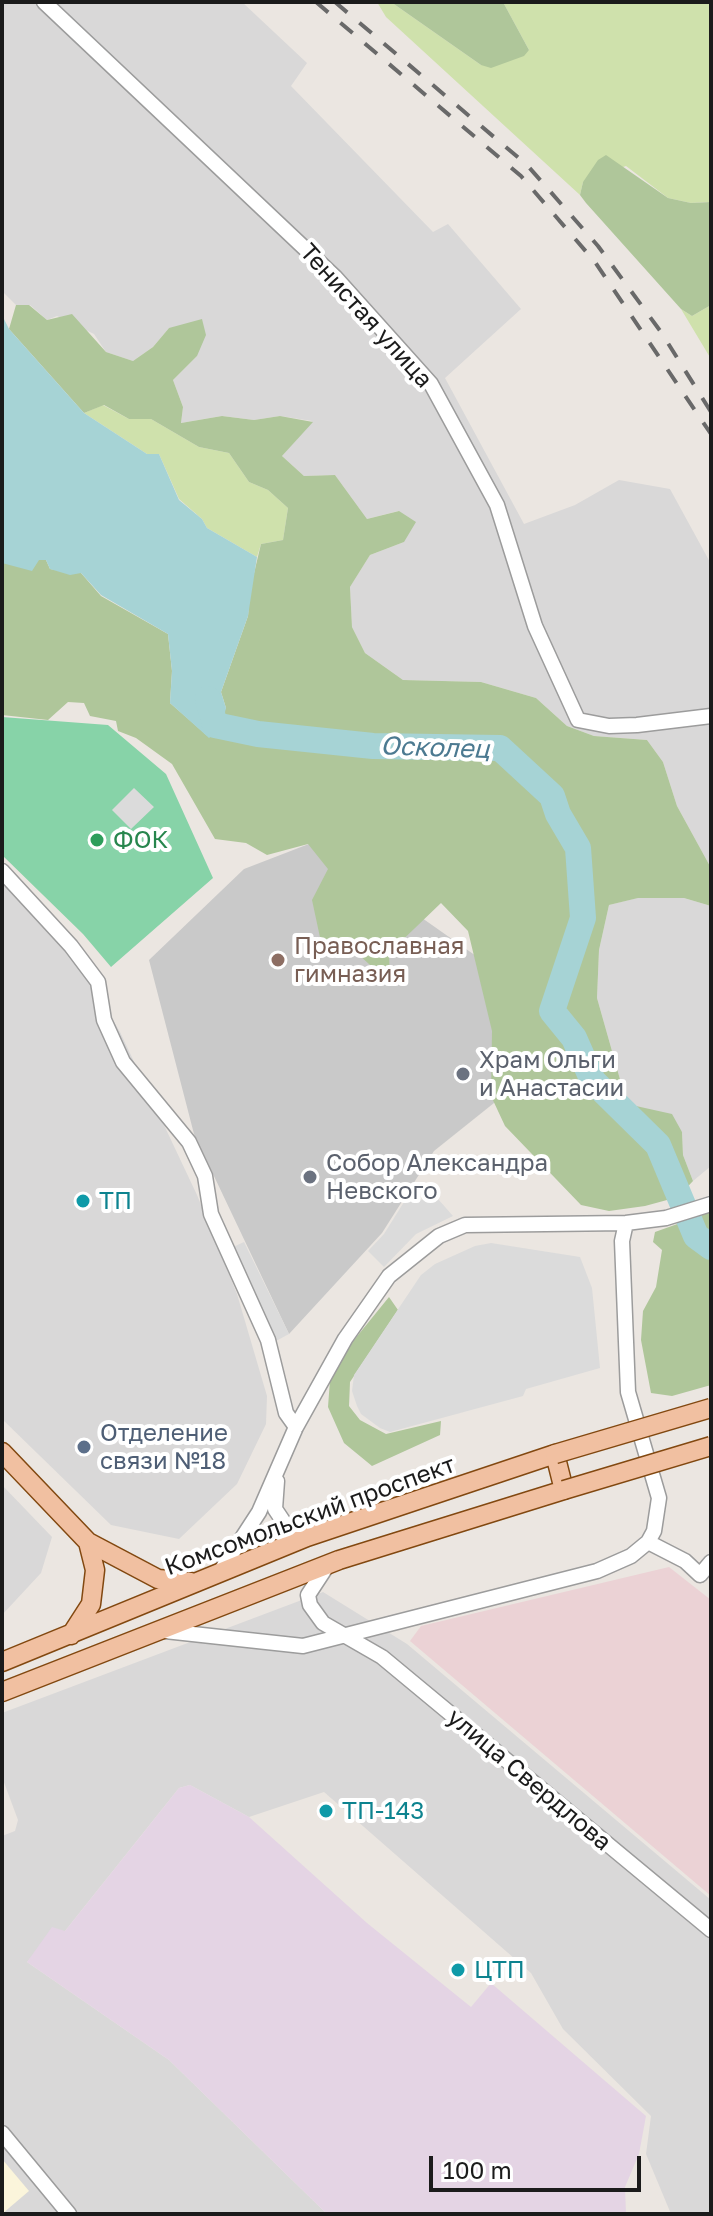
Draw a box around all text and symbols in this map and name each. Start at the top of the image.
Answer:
street label: Тенистая улица [294,238,438,394]
water label: Осколец [380,730,490,766]
place label: ФОК [113,826,168,854]
marker: ФОК [88,831,106,849]
place label: Православная гимназия [294,932,464,988]
marker: Православная гимназия [269,951,287,969]
place label: Храм Ольги и Анастасии [479,1046,624,1102]
marker: Храм Ольги и Анастасии [454,1065,472,1083]
place label: Собор Александра Невского [326,1149,548,1205]
marker: Собор Александра Невского [301,1168,319,1186]
place label: ТП [99,1187,132,1215]
marker: ТП [74,1192,92,1210]
place label: Отделение связи №18 [100,1419,228,1475]
marker: Отделение связи №18 [75,1438,93,1456]
street label: Комсомольский проспект [161,1450,459,1582]
street label: улица Свердлова [441,1703,617,1857]
place label: ТП-143 [342,1797,424,1825]
marker: ТП-143 [317,1802,335,1820]
place label: ЦТП [474,1956,525,1984]
marker: ЦТП [449,1961,467,1979]
scale bar [433,2140,645,2190]
text: 100 m [443,2155,512,2184]

